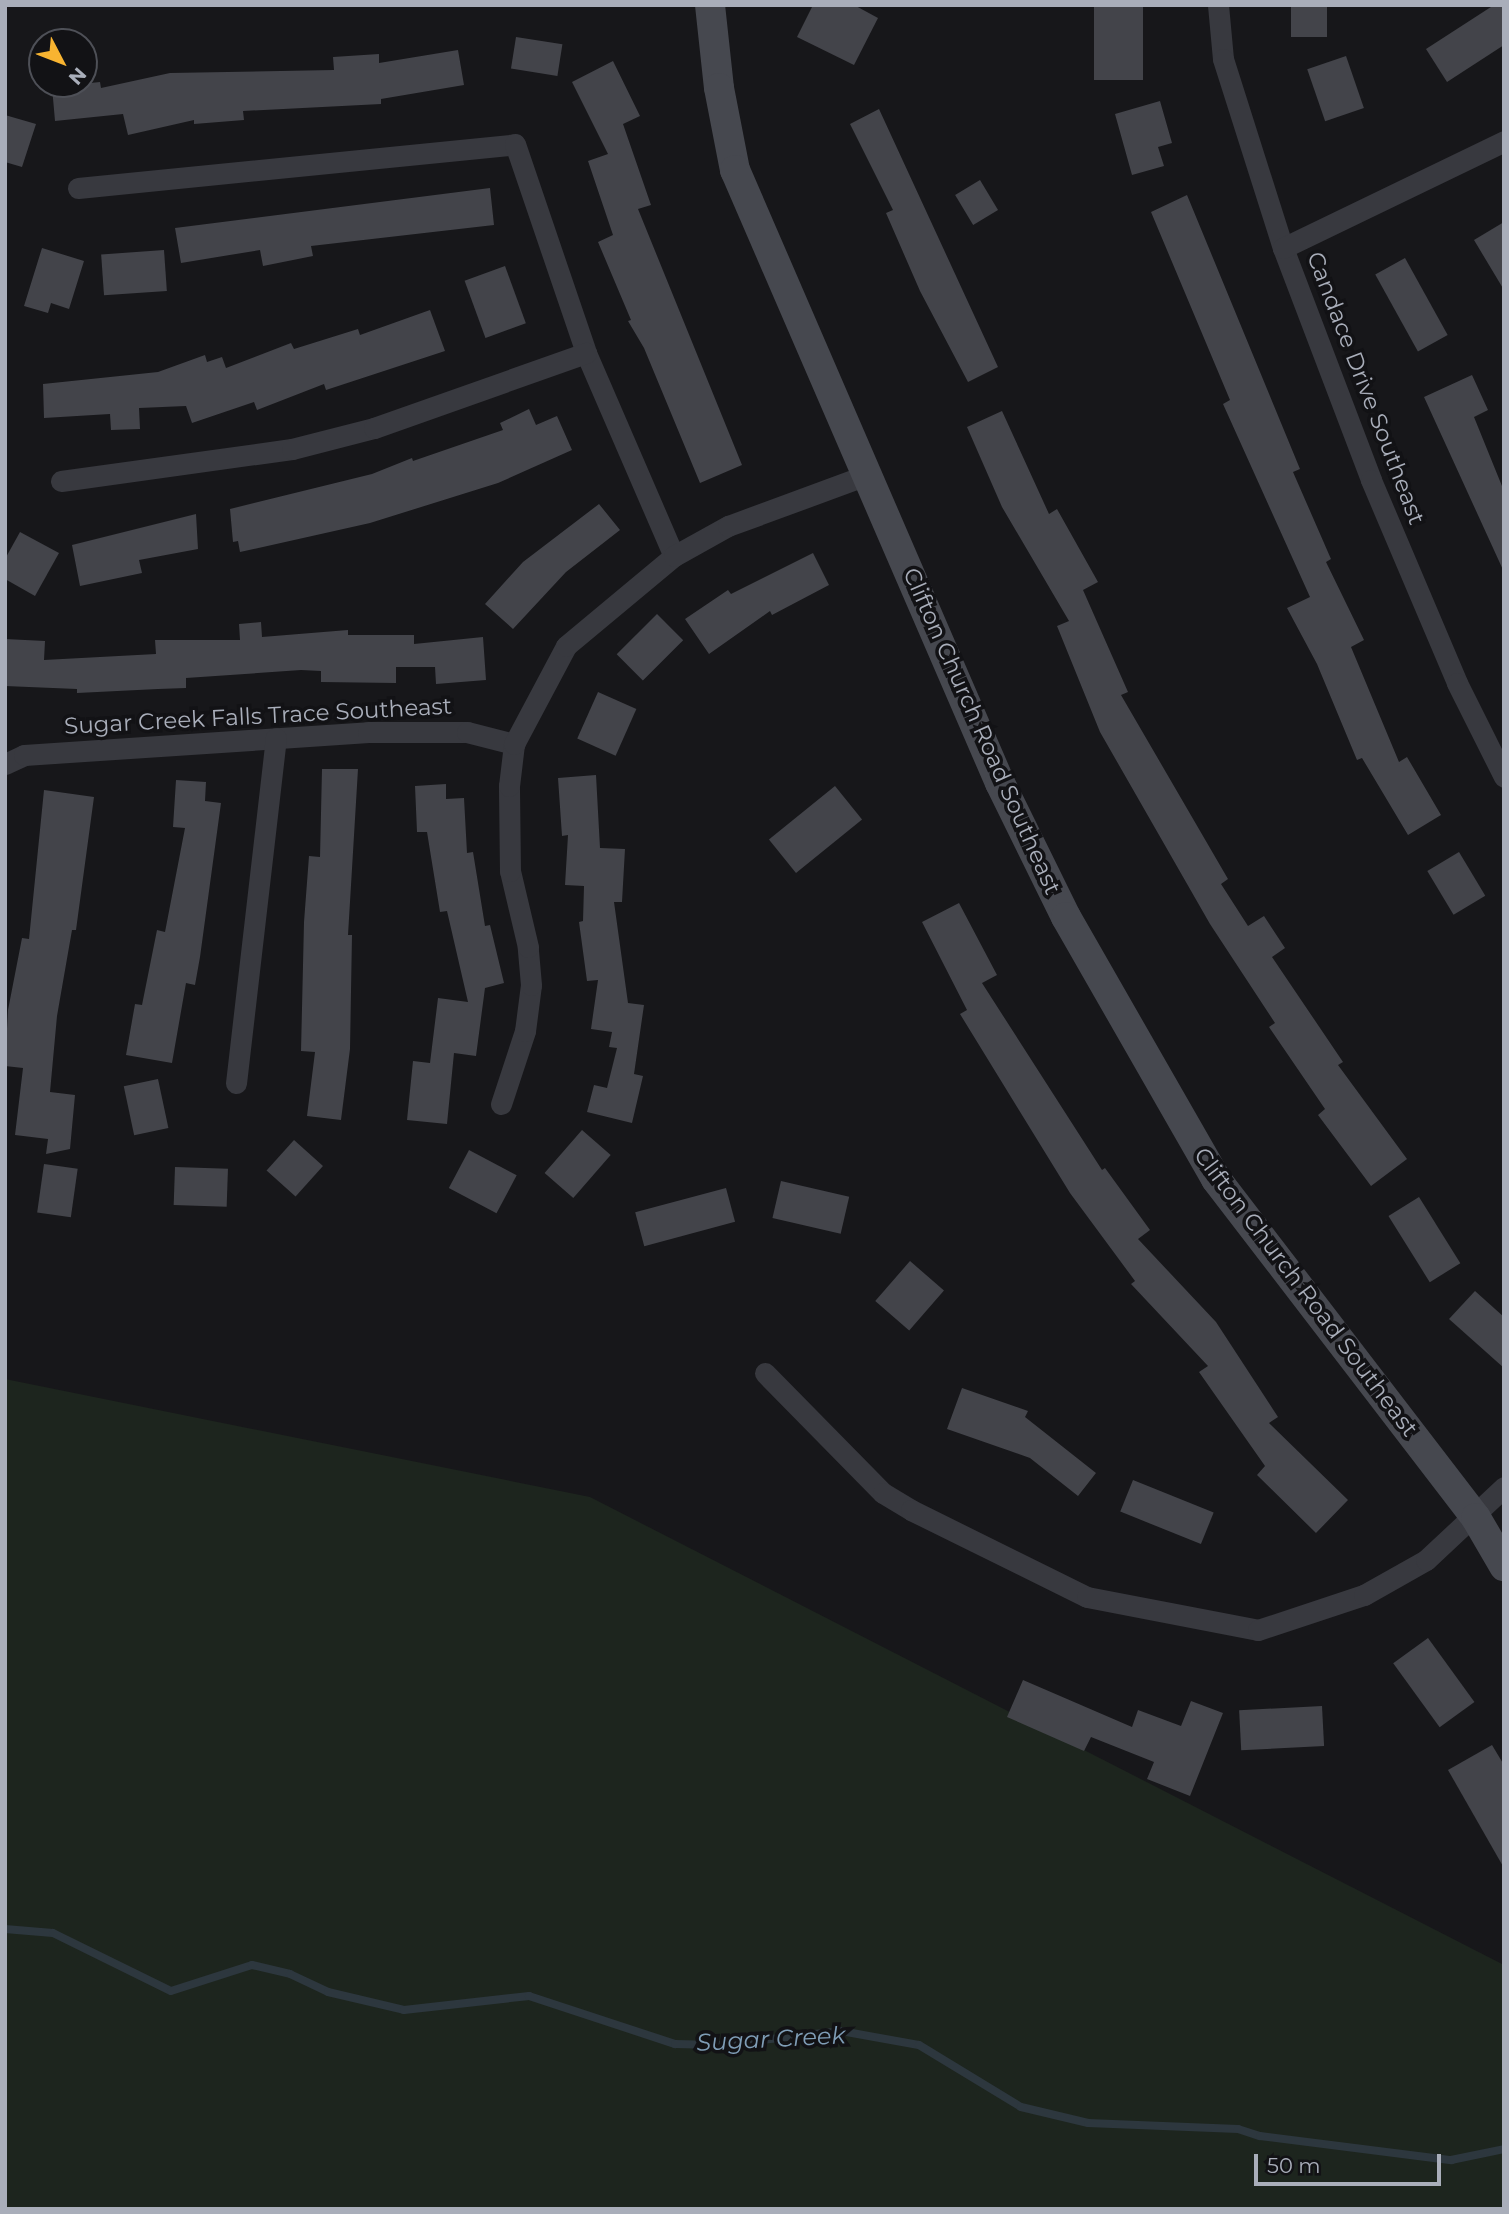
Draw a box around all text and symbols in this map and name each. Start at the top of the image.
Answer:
north arrow [28,28,98,98]
text: N [64,63,91,89]
street label: Candace Drive Southeast [1301,248,1431,528]
street label: Clifton Church Road Southeast [897,563,1067,899]
street label: Sugar Creek Falls Trace Southeast [63,692,453,740]
street label: Clifton Church Road Southeast [1188,1142,1424,1442]
water label: Sugar Creek [696,2021,846,2057]
scale bar [1257,2140,1444,2184]
text: 50 m [1267,2153,1321,2178]

